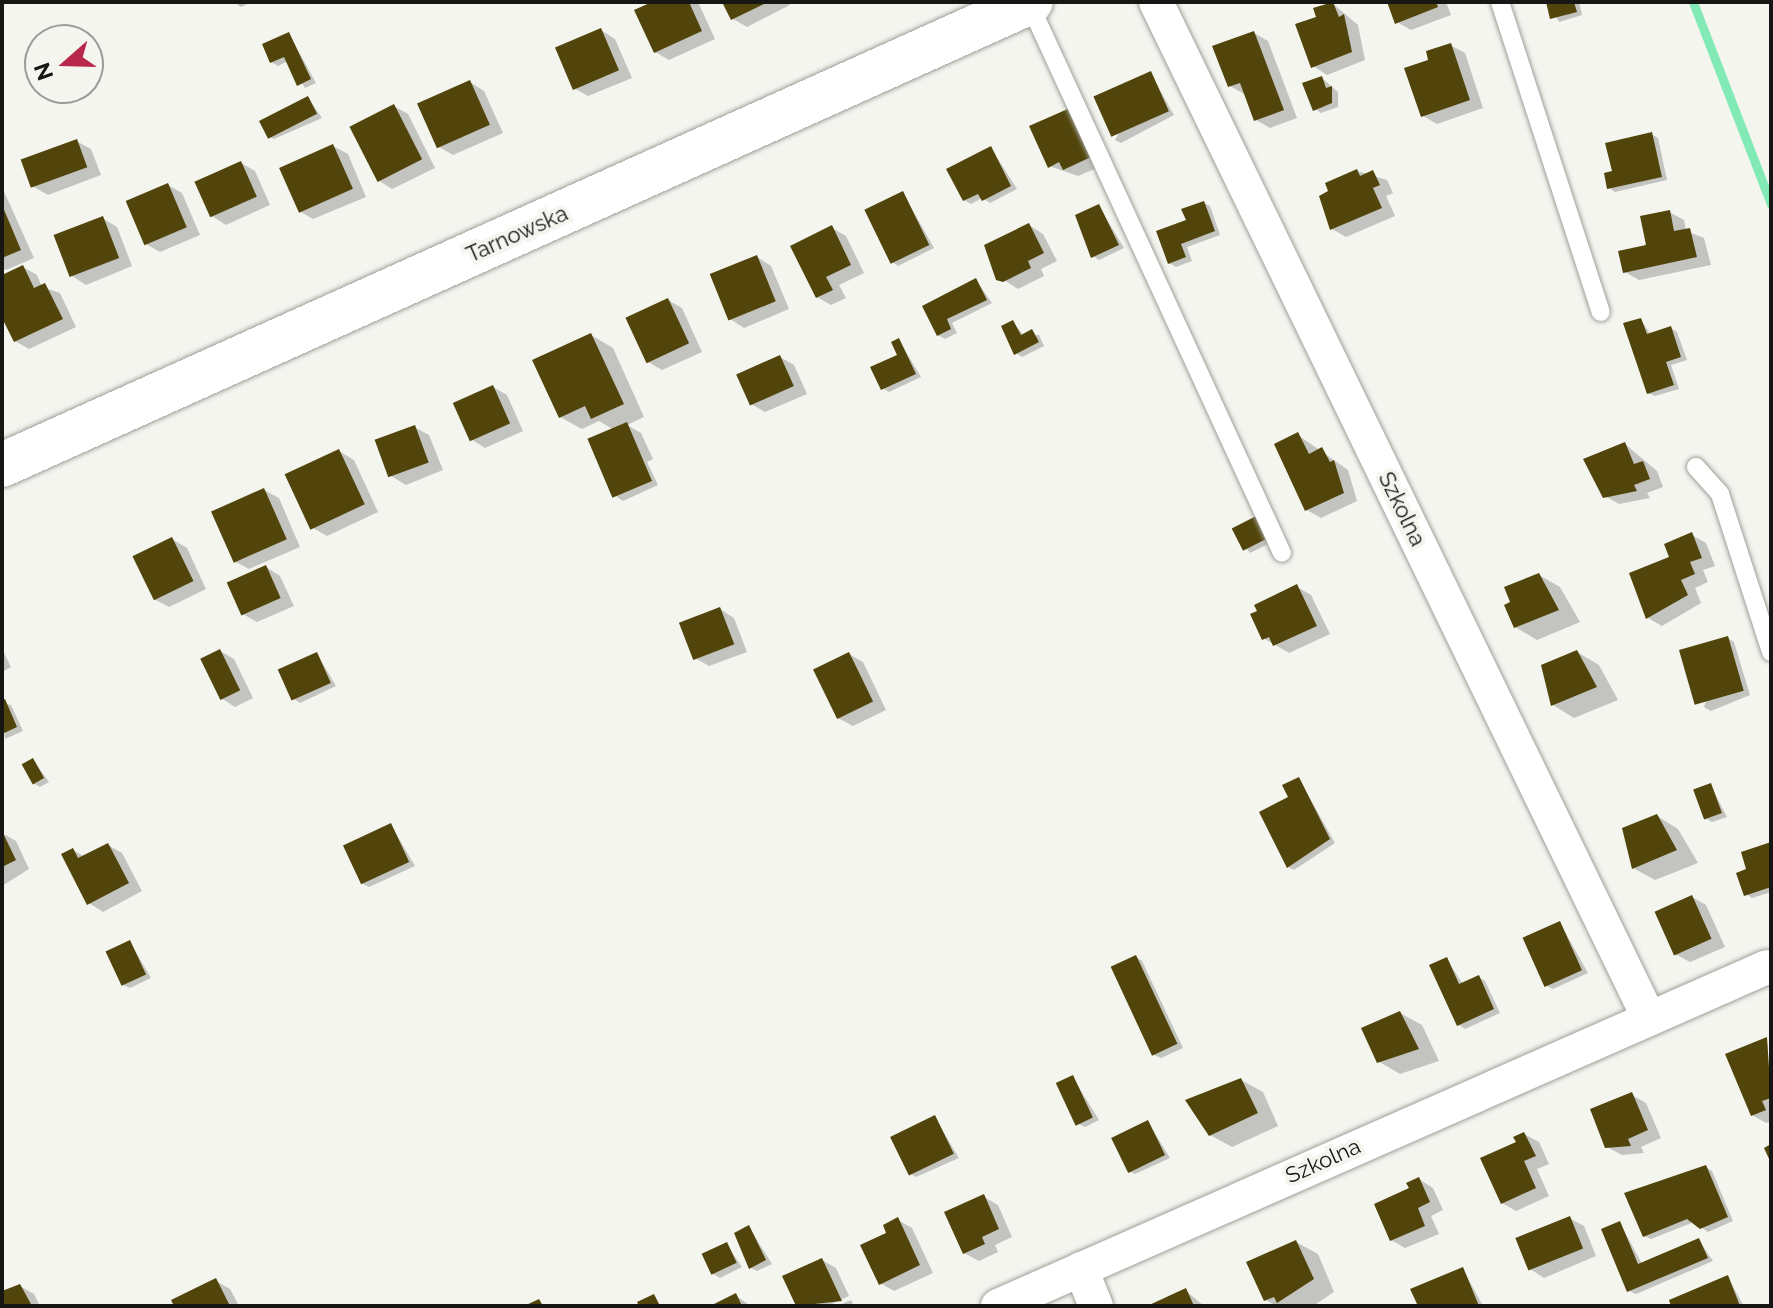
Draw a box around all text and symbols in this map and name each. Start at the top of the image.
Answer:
north arrow [24,24,104,104]
text: N [28,59,58,84]
street label: Tarnowska [462,200,572,268]
street label: Szkolna [1373,468,1431,550]
street label: Szkolna [1281,1133,1365,1189]

